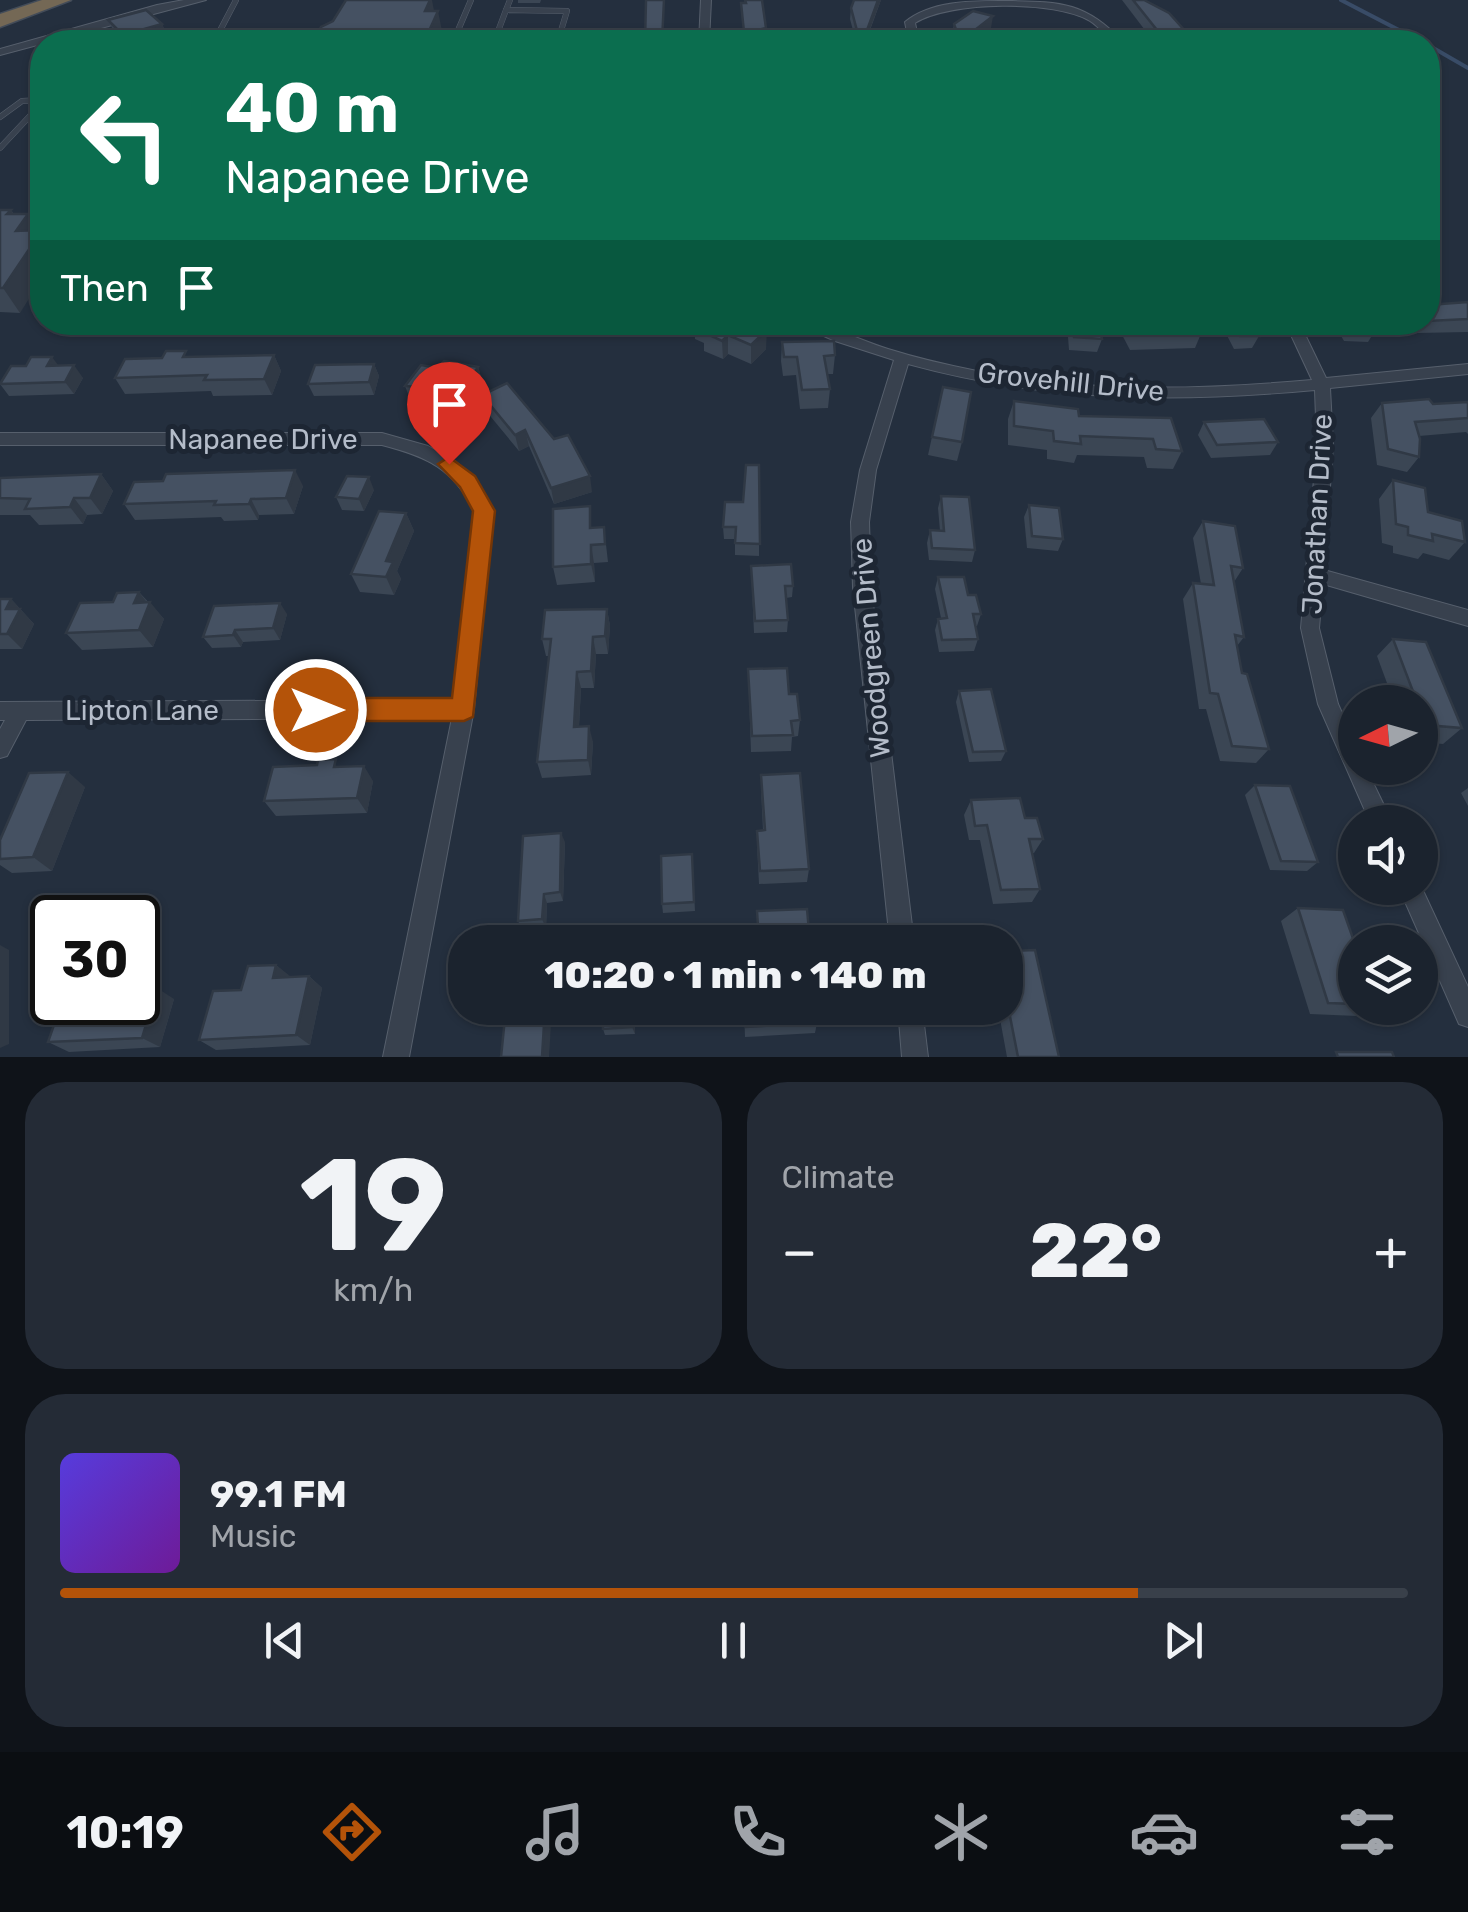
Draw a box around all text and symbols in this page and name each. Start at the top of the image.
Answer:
text: 40 m [225,67,399,150]
icon: left [60,70,190,200]
text: Napanee Drive [225,151,530,204]
icon: arrive [169,260,224,315]
text: Then [60,265,149,311]
street label: Grovehill Drive [976,356,1166,408]
pin [407,362,492,465]
icon: arrive [422,377,477,432]
street label: Jonathan Drive [1295,413,1339,615]
street label: Napanee Drive [168,423,358,456]
street label: Woodgreen Drive [845,537,897,759]
position arrow [264,658,368,762]
north arrow [1338,685,1438,785]
map controls [1338,685,1438,1025]
street label: Lipton Lane [65,694,219,727]
button: sound [1338,805,1438,905]
speed limit sign: 30 [30,895,160,1025]
button: layers [1338,925,1438,1025]
text: 10:20 · 1 min · 140 m [545,952,926,998]
text: 19 [299,1128,447,1283]
text: Climate [782,1158,895,1196]
text: 22° [1029,1207,1162,1296]
text: − [782,1219,817,1284]
text: + [1374,1219,1408,1284]
text: km/h [333,1271,413,1309]
text: 99.1 FM [210,1471,347,1517]
text: Music [210,1517,296,1555]
icon: previous [257,1613,312,1668]
icon: pause [706,1613,761,1668]
icon: next [1156,1613,1211,1668]
icon: directions [317,1797,387,1867]
icon: music [520,1797,590,1867]
icon: phone [723,1797,793,1867]
icon: climate [926,1797,996,1867]
icon: car [1129,1797,1199,1867]
icon: filters [1332,1797,1402,1867]
text: 10:19 [66,1806,184,1859]

